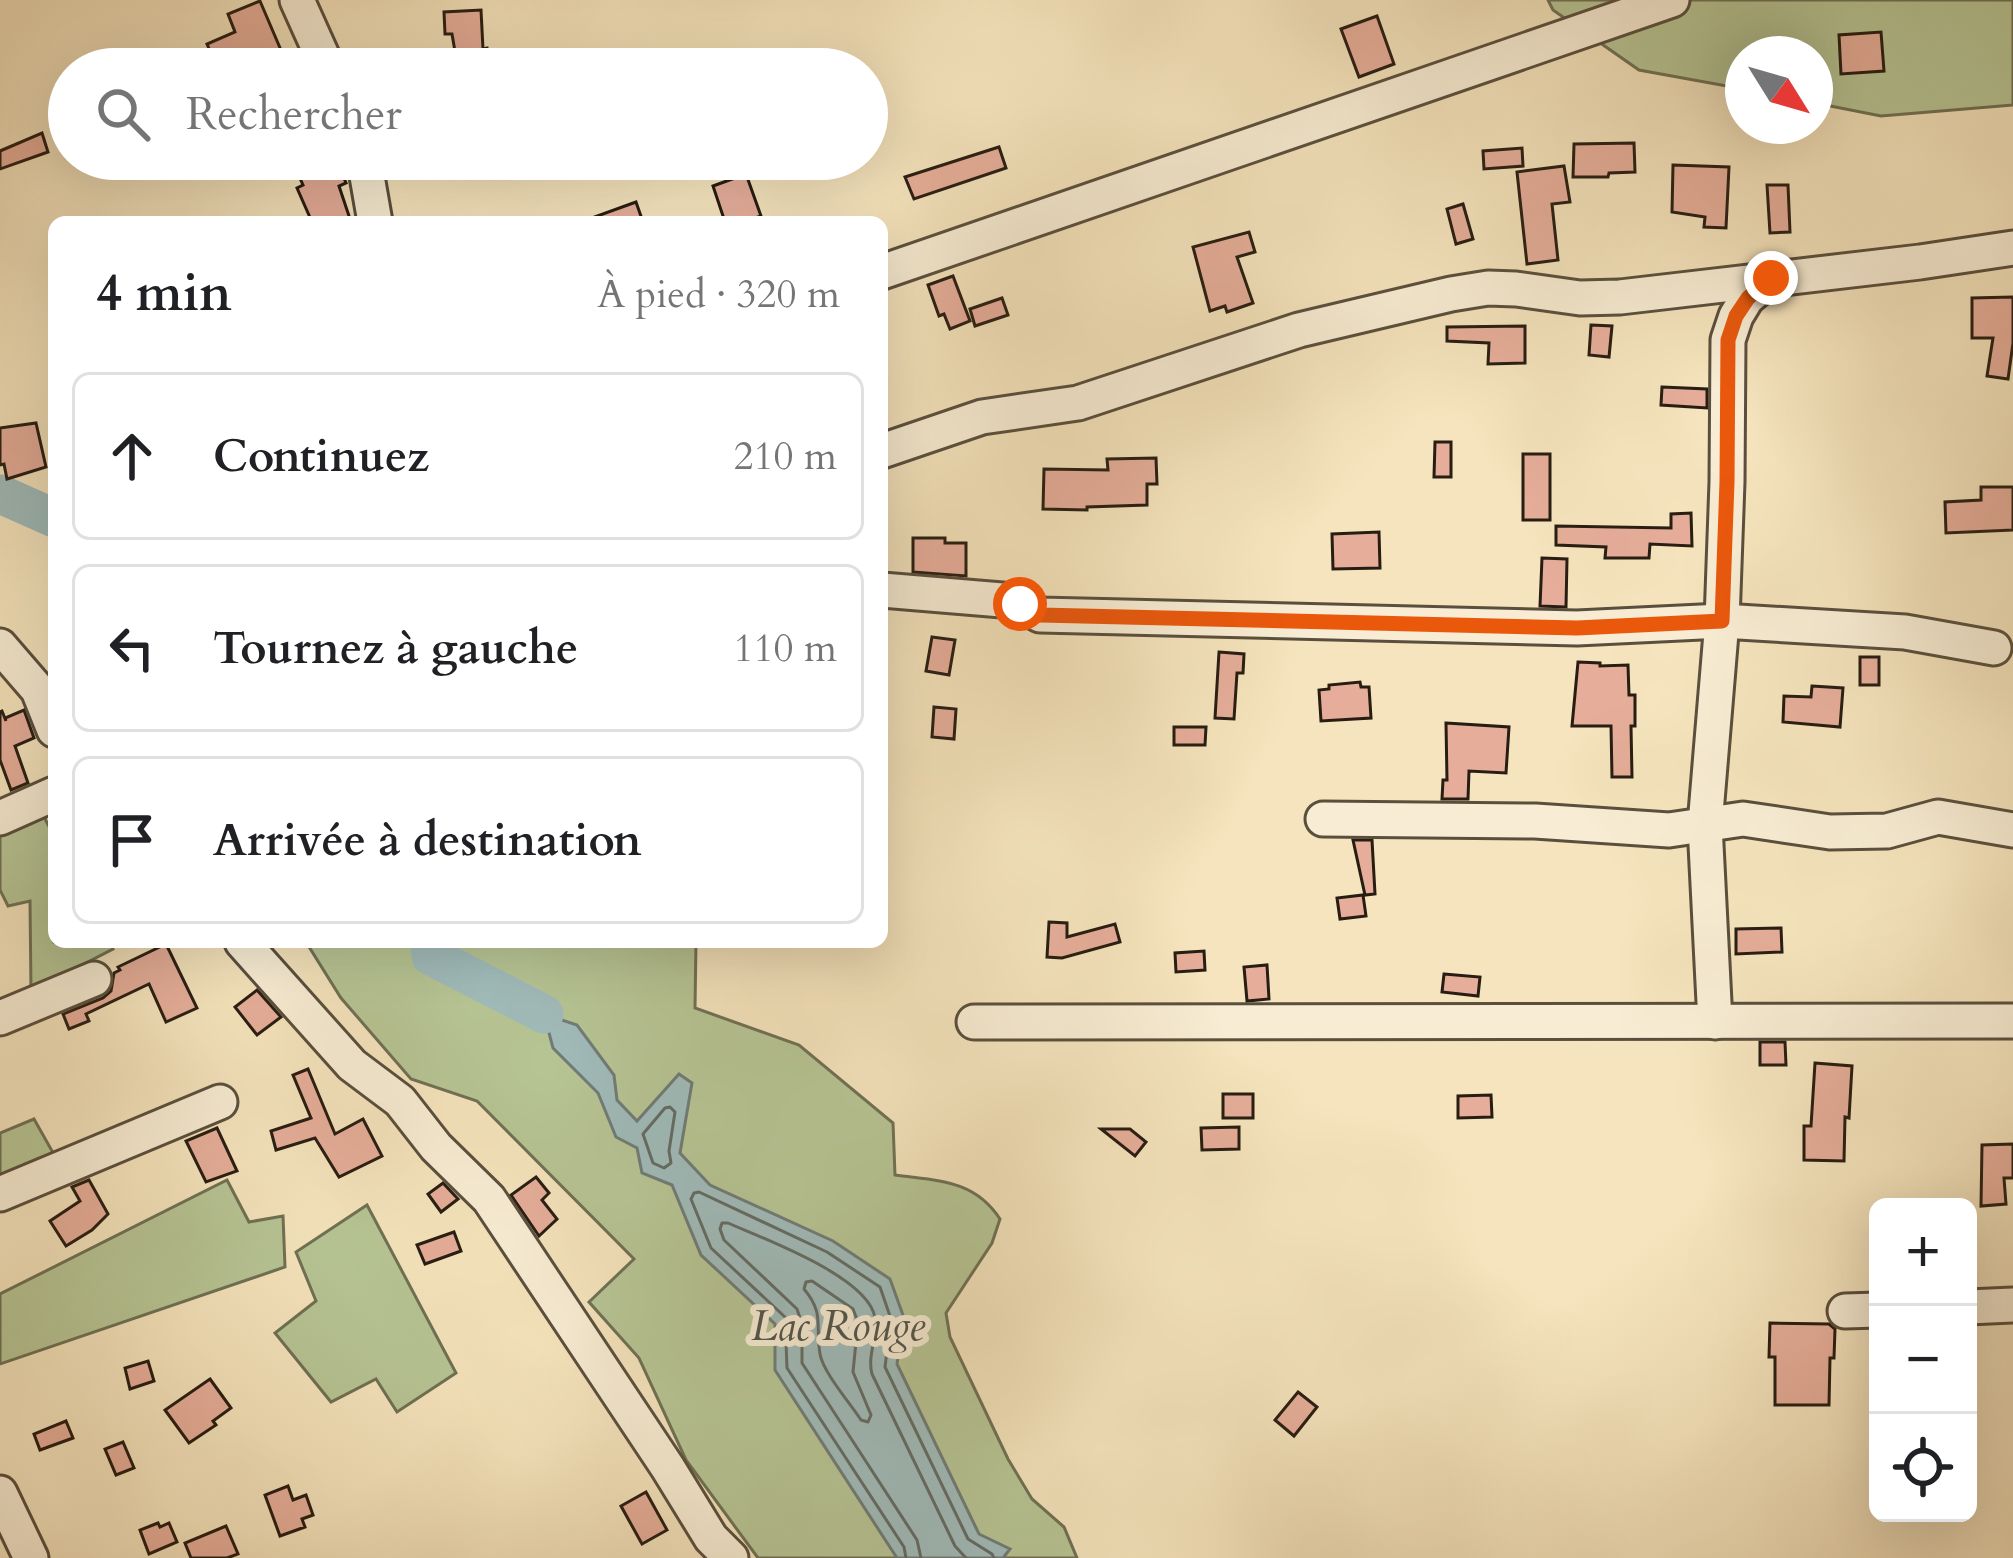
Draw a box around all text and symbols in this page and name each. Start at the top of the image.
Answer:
north arrow [1725,36,1833,144]
search box [48,48,888,180]
icon: search [90,81,156,147]
text: Rechercher [186,84,402,145]
route end [1744,251,1798,305]
text: 4 min [96,259,232,329]
text: À pied · 320 m [597,268,840,321]
icon: ahead [99,423,165,489]
text: Continuez [213,426,429,487]
text: 210 m [734,430,837,483]
route start [993,577,1047,631]
icon: left [99,615,165,681]
text: Tournez à gauche [213,618,578,679]
text: 110 m [734,622,837,675]
icon: arrive [99,807,165,873]
text: Arrivée à destination [213,810,642,871]
map controls [1869,1198,1977,1522]
button: + [1869,1198,1977,1306]
water label: Lac Rouge [751,1298,926,1355]
button: − [1869,1306,1977,1414]
button: locate [1869,1414,1977,1522]

